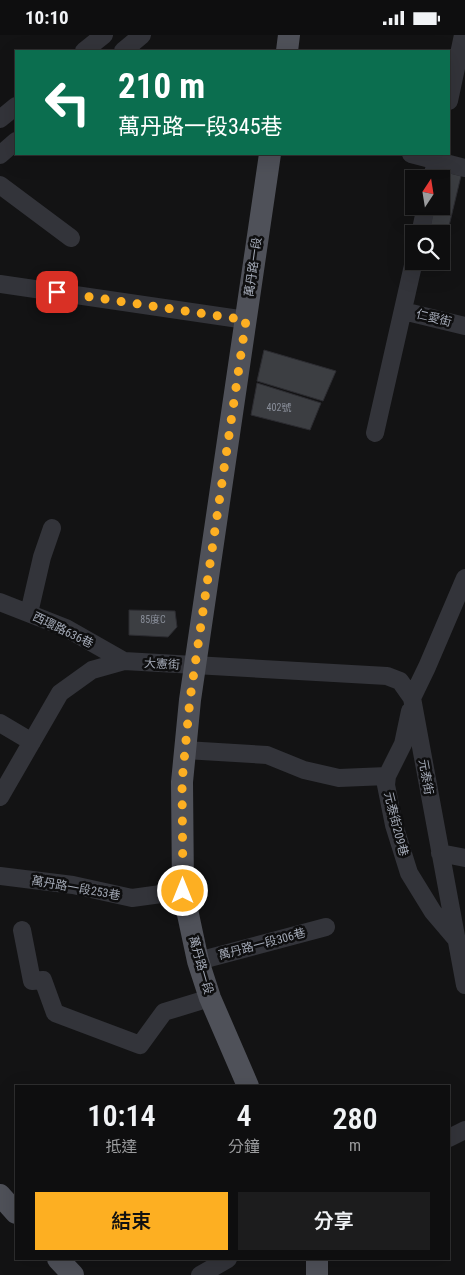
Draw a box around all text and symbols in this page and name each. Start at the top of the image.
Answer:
text: 10:10 [25,6,69,29]
text: 210 m [118,66,205,107]
icon: left [35,70,100,135]
text: 萬丹路一段345巷 [118,114,283,139]
north arrow [405,170,450,215]
map controls [405,170,450,270]
button: search [405,225,450,270]
street label: 萬丹路一段 [242,236,264,298]
pin [36,271,78,313]
icon: arrive [43,278,71,306]
street label: 仁愛街 [415,307,453,329]
house number: 402號 [267,402,291,413]
street label: 西環路636巷 [30,609,96,651]
house number: 85度C [140,614,166,625]
street label: 大憲街 [144,656,180,672]
street label: 元泰街 [416,758,436,796]
street label: 元泰街209巷 [381,790,411,858]
position arrow [156,864,208,916]
street label: 萬丹路一段253巷 [31,873,121,903]
street label: 萬丹路一段306巷 [217,926,307,962]
street label: 萬丹路一段 [186,934,216,996]
text: 10:14 [87,1098,156,1133]
text: 4 [236,1098,252,1133]
text: 280 [332,1101,378,1136]
text: m [349,1136,361,1155]
text: 抵達 [105,1137,138,1156]
text: 分鐘 [228,1137,260,1156]
button: 結束 [35,1192,228,1250]
button: 分享 [238,1192,430,1250]

